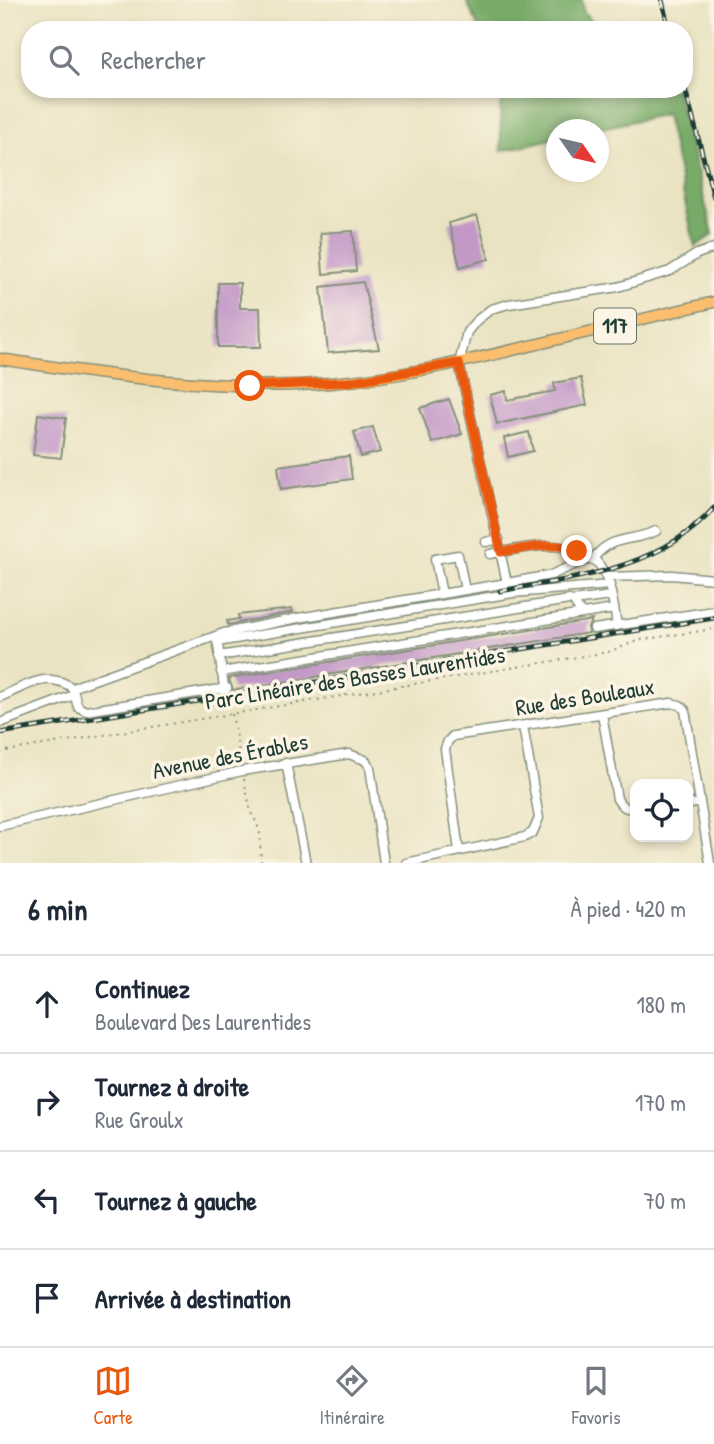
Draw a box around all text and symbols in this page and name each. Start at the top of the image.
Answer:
search box [21,21,693,98]
icon: search [45,41,83,79]
text: Rechercher [101,42,206,77]
north arrow [546,119,609,182]
road number: 117 [594,308,636,344]
route start [234,370,265,401]
route end [561,535,592,566]
street label: Parc Linéaire des Basses Laurentides [203,638,507,717]
street label: Rue des Bouleaux [513,670,657,723]
street label: Avenue des Érables [150,725,310,786]
map controls [630,779,693,842]
button: locate [630,779,693,842]
text: 6 min [28,889,88,929]
text: À pied · 420 m [571,893,686,924]
text: Continuez [95,971,190,1006]
icon: ahead [28,985,66,1023]
text: 180 m [636,989,686,1020]
text: Boulevard Des Laurentides [95,1006,311,1037]
text: Tournez à droite [95,1069,249,1104]
icon: right [28,1083,66,1121]
text: 170 m [635,1087,686,1118]
text: Rue Groulx [95,1104,184,1135]
icon: left [28,1181,66,1219]
text: Tournez à gauche [95,1183,257,1218]
text: 70 m [643,1185,686,1216]
icon: arrive [28,1279,66,1317]
text: Arrivée à destination [95,1281,291,1316]
tab: Carte [93,1362,133,1430]
tab: Itinéraire [320,1362,385,1430]
tab: Favoris [572,1362,621,1430]

